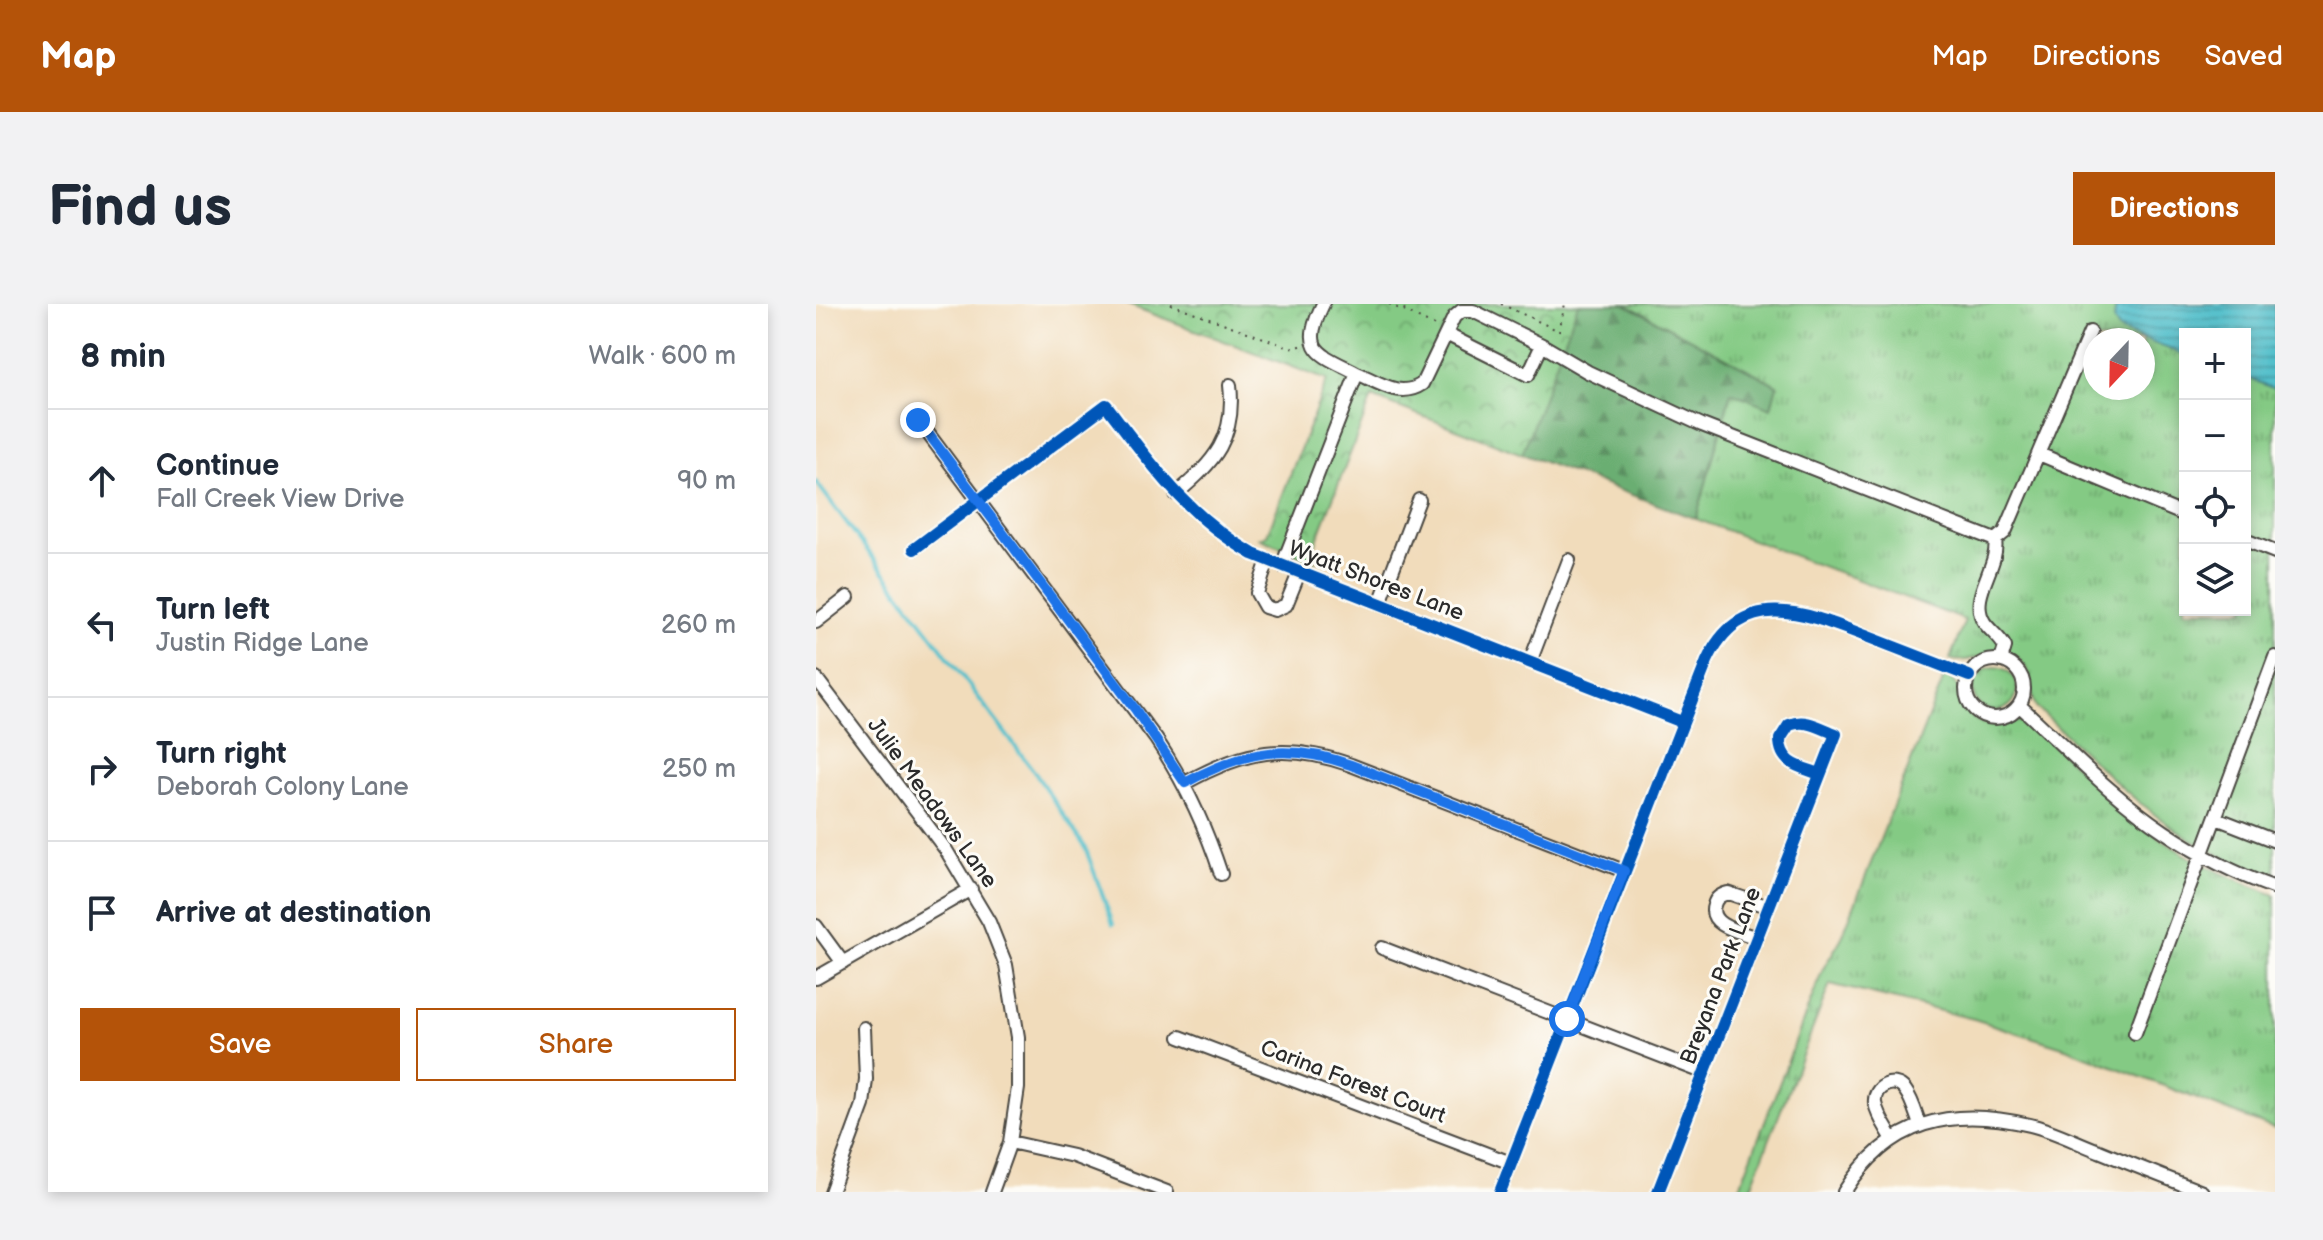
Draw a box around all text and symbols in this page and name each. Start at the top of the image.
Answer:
text: Map [40,34,116,79]
text: Map [1931,40,1988,73]
text: Directions [2032,40,2160,73]
text: Saved [2204,40,2283,73]
button: Directions [2073,172,2275,245]
text: Find us [48,175,232,242]
north arrow [2083,328,2155,400]
map controls [2179,328,2251,616]
button: + [2179,328,2251,400]
text: 8 min [80,336,166,377]
text: Walk · 600 m [589,341,736,372]
button: − [2179,400,2251,472]
route end [900,402,936,438]
text: Continue [156,448,279,484]
icon: ahead [80,459,124,503]
text: 90 m [677,466,736,497]
button: locate [2179,472,2251,544]
text: Fall Creek View Drive [156,484,404,515]
street label: Wyatt Shores Lane [1284,535,1468,627]
button: layers [2179,544,2251,616]
text: Turn left [156,592,270,628]
icon: left [80,603,124,647]
text: 260 m [661,610,736,641]
text: Justin Ridge Lane [156,628,369,659]
street label: Julie Meadows Lane [861,713,1003,893]
text: Turn right [156,736,287,772]
icon: right [80,747,124,791]
text: 250 m [662,754,736,785]
text: Deborah Colony Lane [156,772,409,803]
street label: Breyana Park Lane [1675,883,1767,1069]
icon: arrive [80,891,124,935]
text: Arrive at destination [156,895,432,931]
route start [1549,1001,1585,1037]
button: Save [80,1008,400,1081]
button: Share [416,1008,736,1081]
street label: Carina Forest Court [1257,1034,1450,1130]

